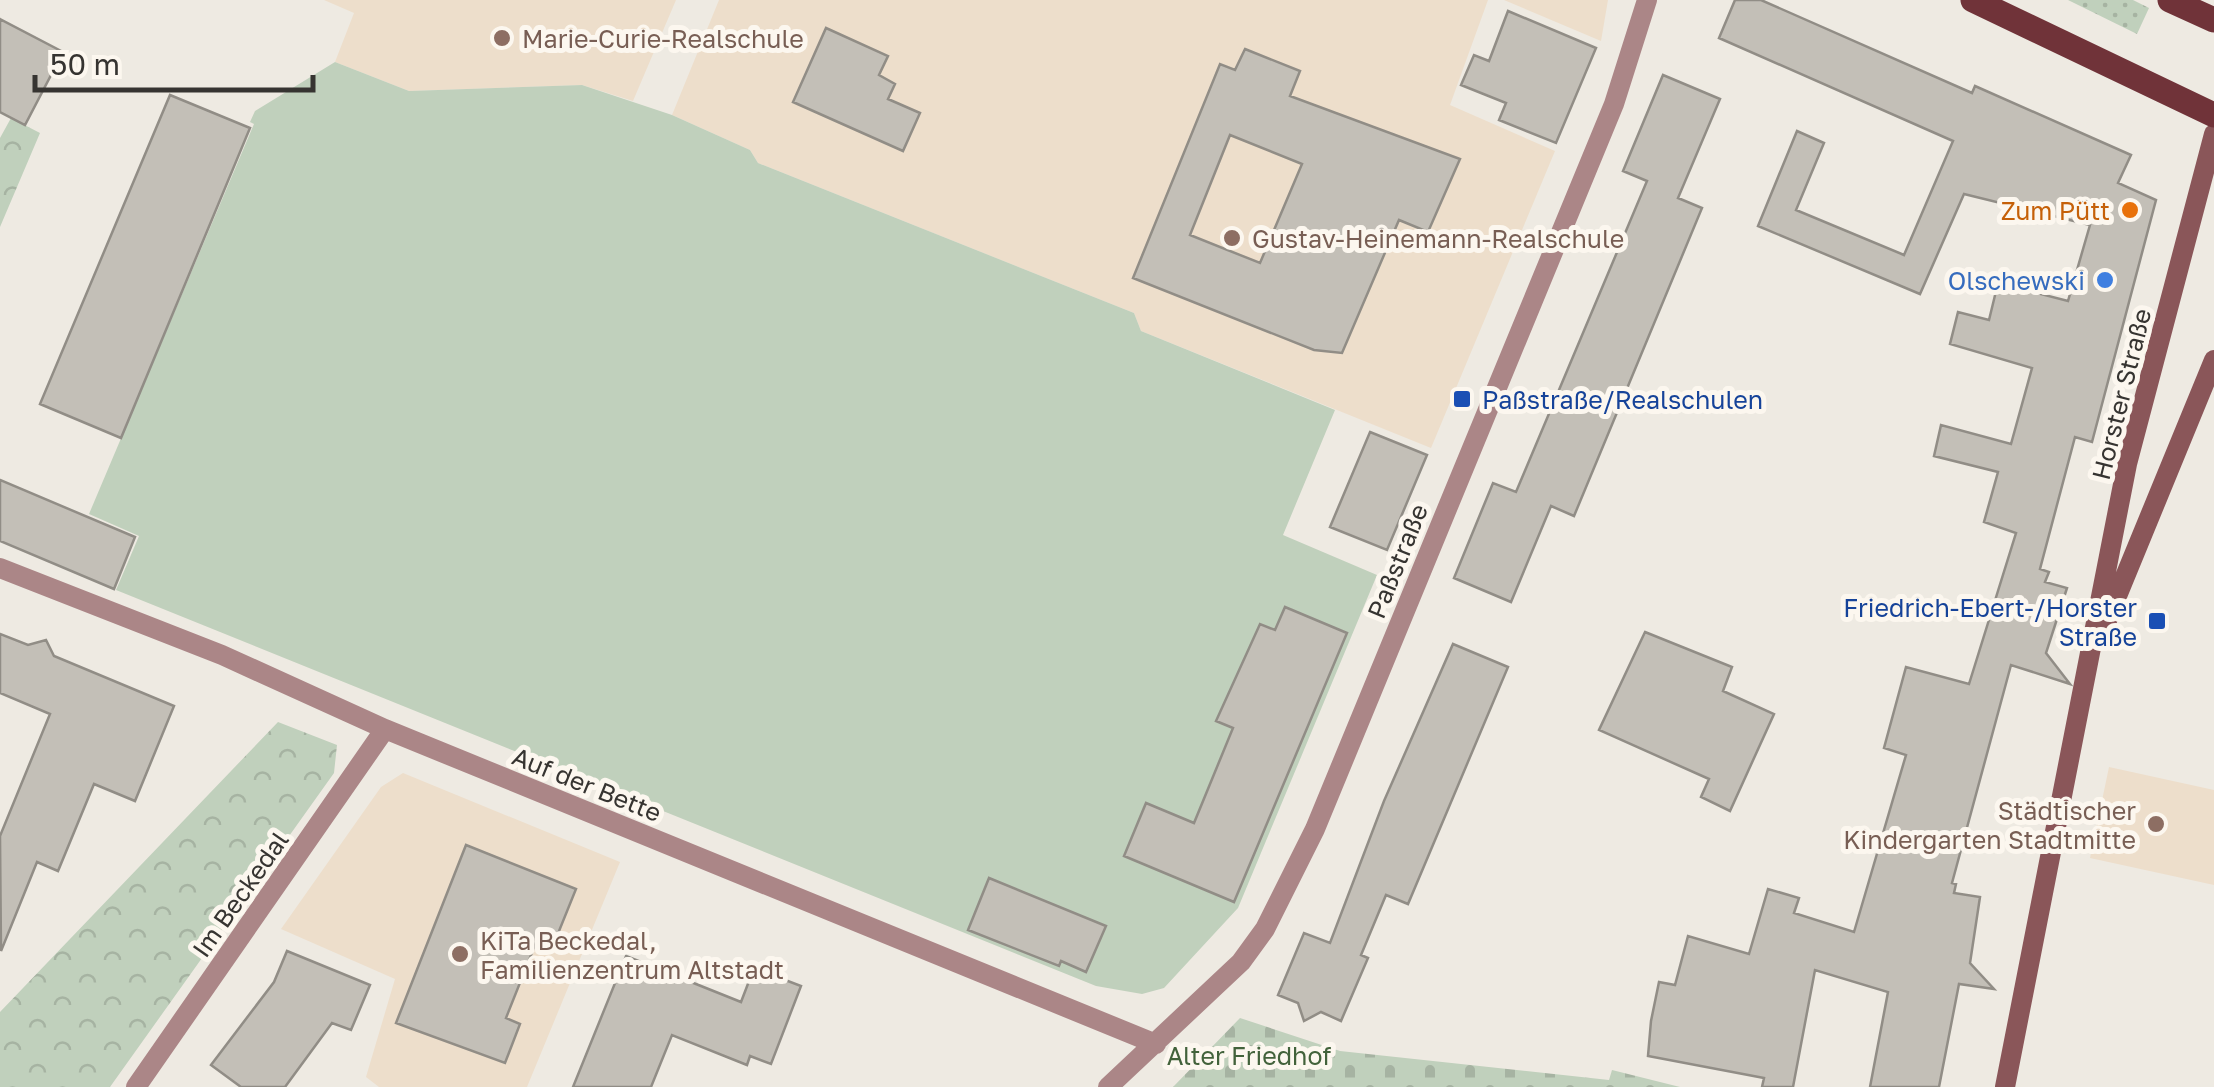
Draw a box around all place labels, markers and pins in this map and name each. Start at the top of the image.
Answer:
place label: Marie-Curie-Realschule [522,23,804,54]
marker: Marie-Curie-Realschule [491,27,513,49]
place label: Zum Pütt [2001,195,2110,226]
marker: Zum Pütt [2119,199,2141,221]
place label: Gustav-Heinemann-Realschule [1252,223,1624,254]
marker: Gustav-Heinemann-Realschule [1221,227,1243,249]
place label: Olschewski [1948,265,2085,296]
marker: Olschewski [2094,269,2116,291]
place label: Paßstraße/Realschulen [1482,384,1763,415]
marker: Paßstraße/Realschulen [1451,388,1473,410]
place label: Friedrich-Ebert-/Horster Straße [1843,592,2137,652]
marker: Friedrich-Ebert-/Horster Straße [2146,610,2168,632]
place label: Städtischer Kindergarten Stadtmitte [1843,795,2136,855]
marker: Städtischer Kindergarten Stadtmitte [2145,813,2167,835]
place label: KiTa Beckedal, Familienzentrum Altstadt [480,925,784,985]
marker: KiTa Beckedal, Familienzentrum Altstadt [449,943,471,965]

